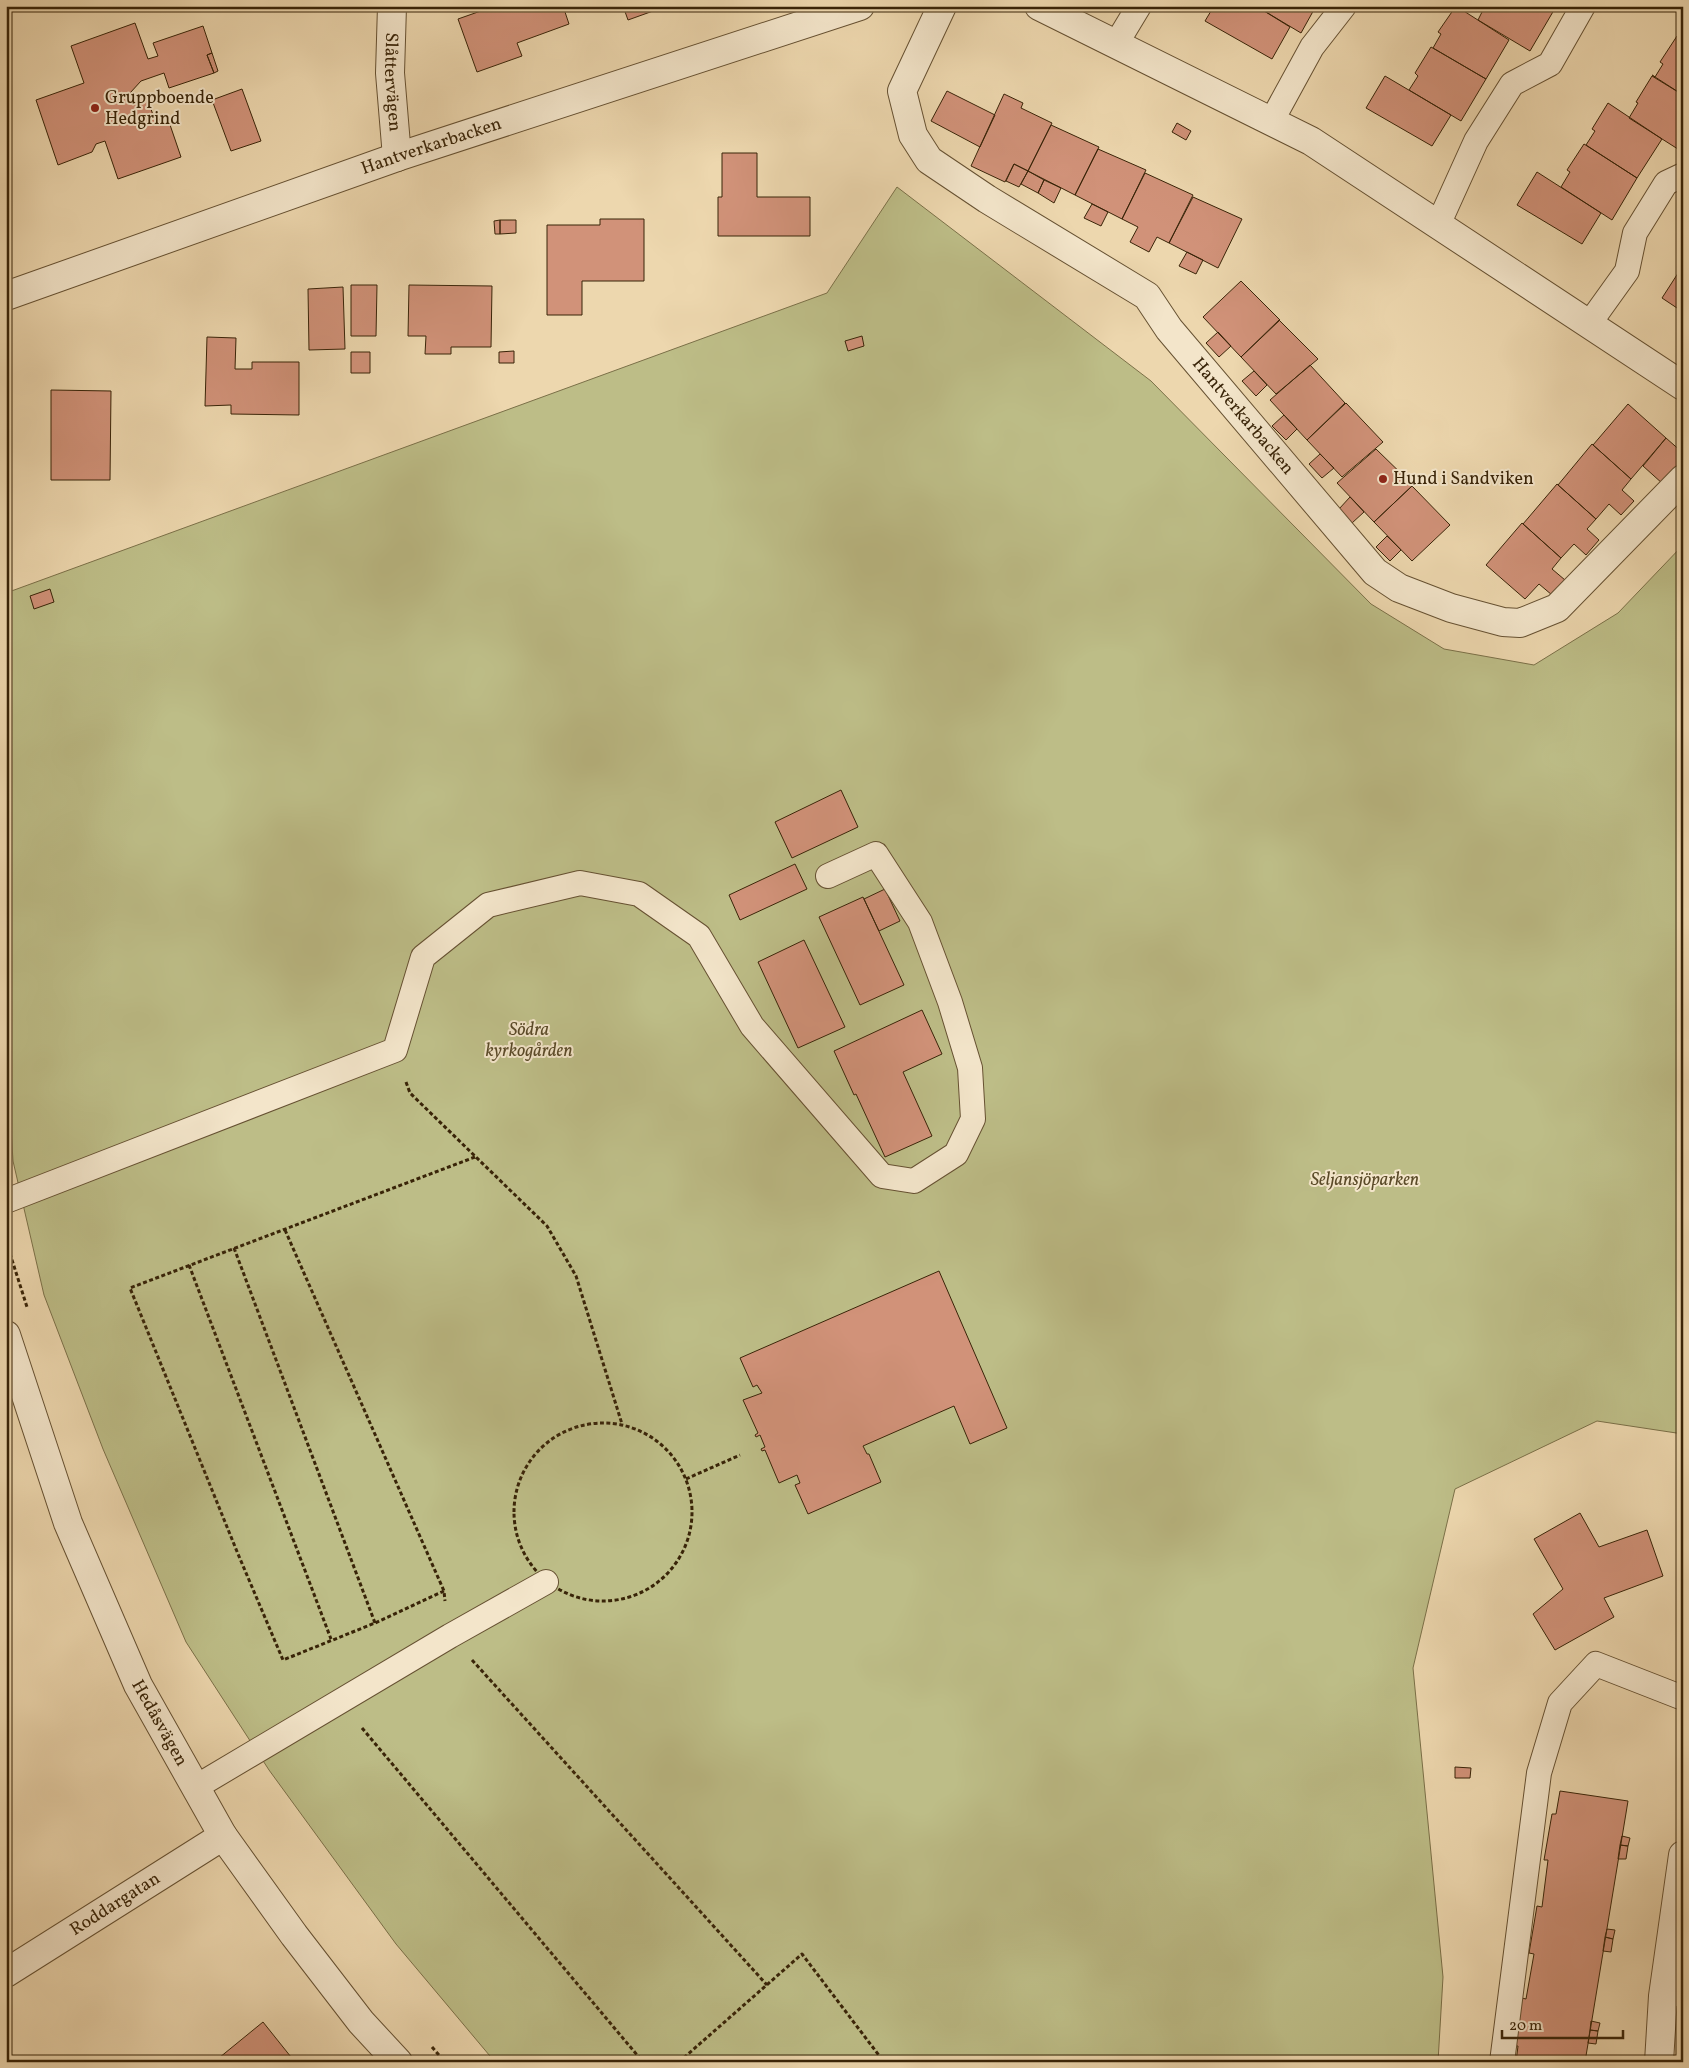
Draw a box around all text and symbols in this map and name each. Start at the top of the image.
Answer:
street label: Slåttervägen [377,32,407,133]
place label: Gruppboende Hedgrind [105,86,214,132]
marker: Gruppboende Hedgrind [89,102,101,114]
street label: Hantverkarbacken [358,111,505,181]
street label: Hantverkarbacken [1186,352,1300,480]
place label: Hund i Sandviken [1393,467,1534,492]
marker: Hund i Sandviken [1377,473,1389,485]
park label: Södra kyrkogården [485,1018,573,1064]
park label: Seljansjöparken [1311,1168,1419,1193]
street label: Hedåsvägen [125,1675,194,1771]
street label: Roddargatan [65,1866,165,1942]
scale bar [1502,2008,1623,2040]
text: 20 m [1509,2016,1542,2037]

